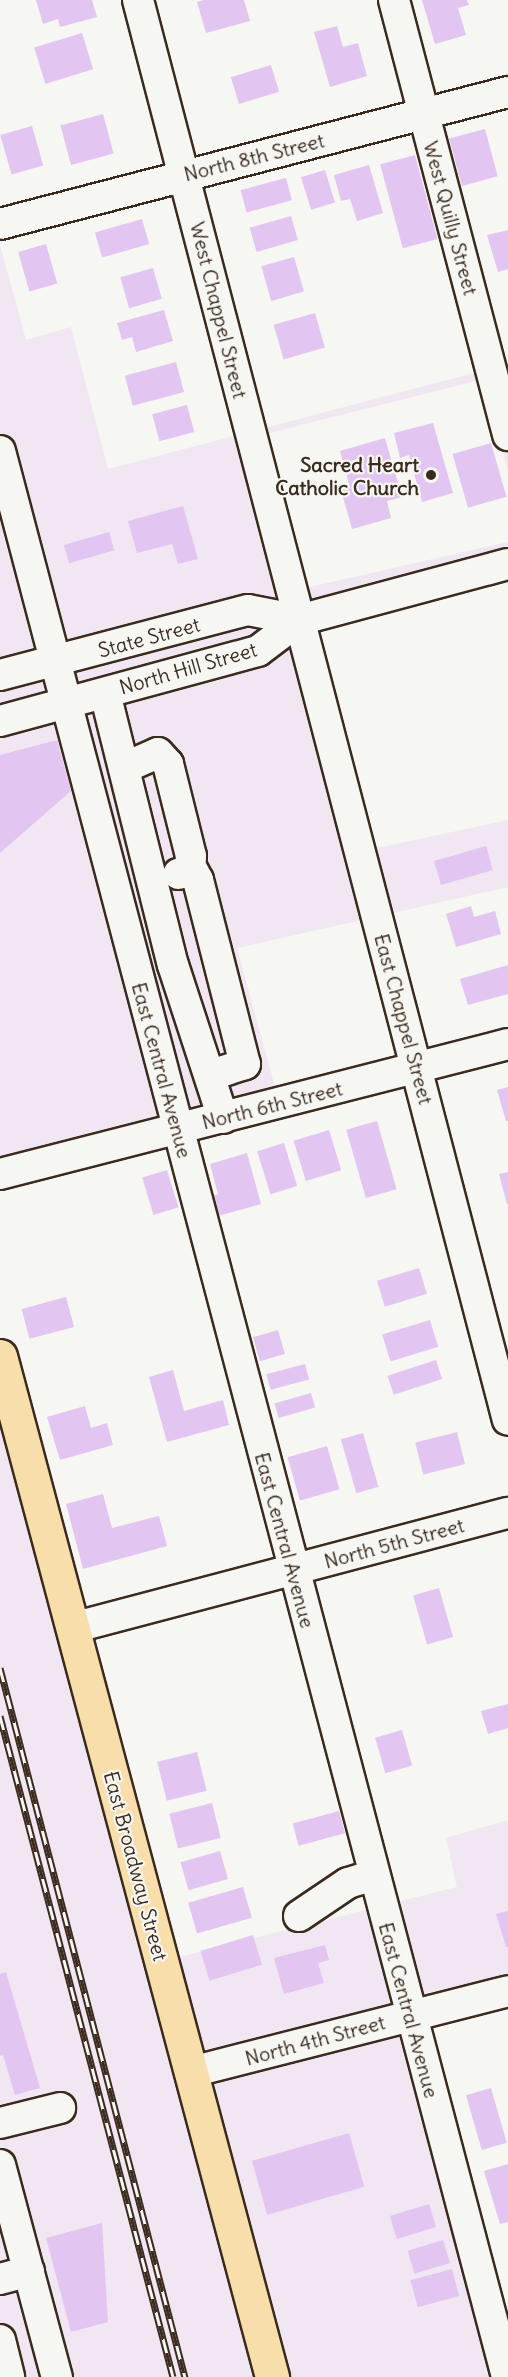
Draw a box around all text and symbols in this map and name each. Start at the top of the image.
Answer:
street label: North 8th Street [181,128,327,186]
street label: West Quilly Street [419,138,483,298]
street label: West Chappel Street [185,219,253,401]
place label: Sacred Heart Catholic Church [275,452,419,499]
marker: Sacred Heart Catholic Church [424,468,438,482]
street label: State Street [95,612,203,662]
street label: North Hill Street [116,637,260,699]
street label: East Chappel Street [370,931,438,1107]
street label: East Central Avenue [127,980,197,1160]
street label: North 6th Street [199,1076,345,1134]
street label: East Central Avenue [250,1450,320,1630]
street label: North 5th Street [321,1513,467,1573]
street label: East Broadway Street [99,1769,173,1963]
street label: East Central Avenue [374,1920,444,2100]
street label: North 4th Street [242,2010,388,2070]

